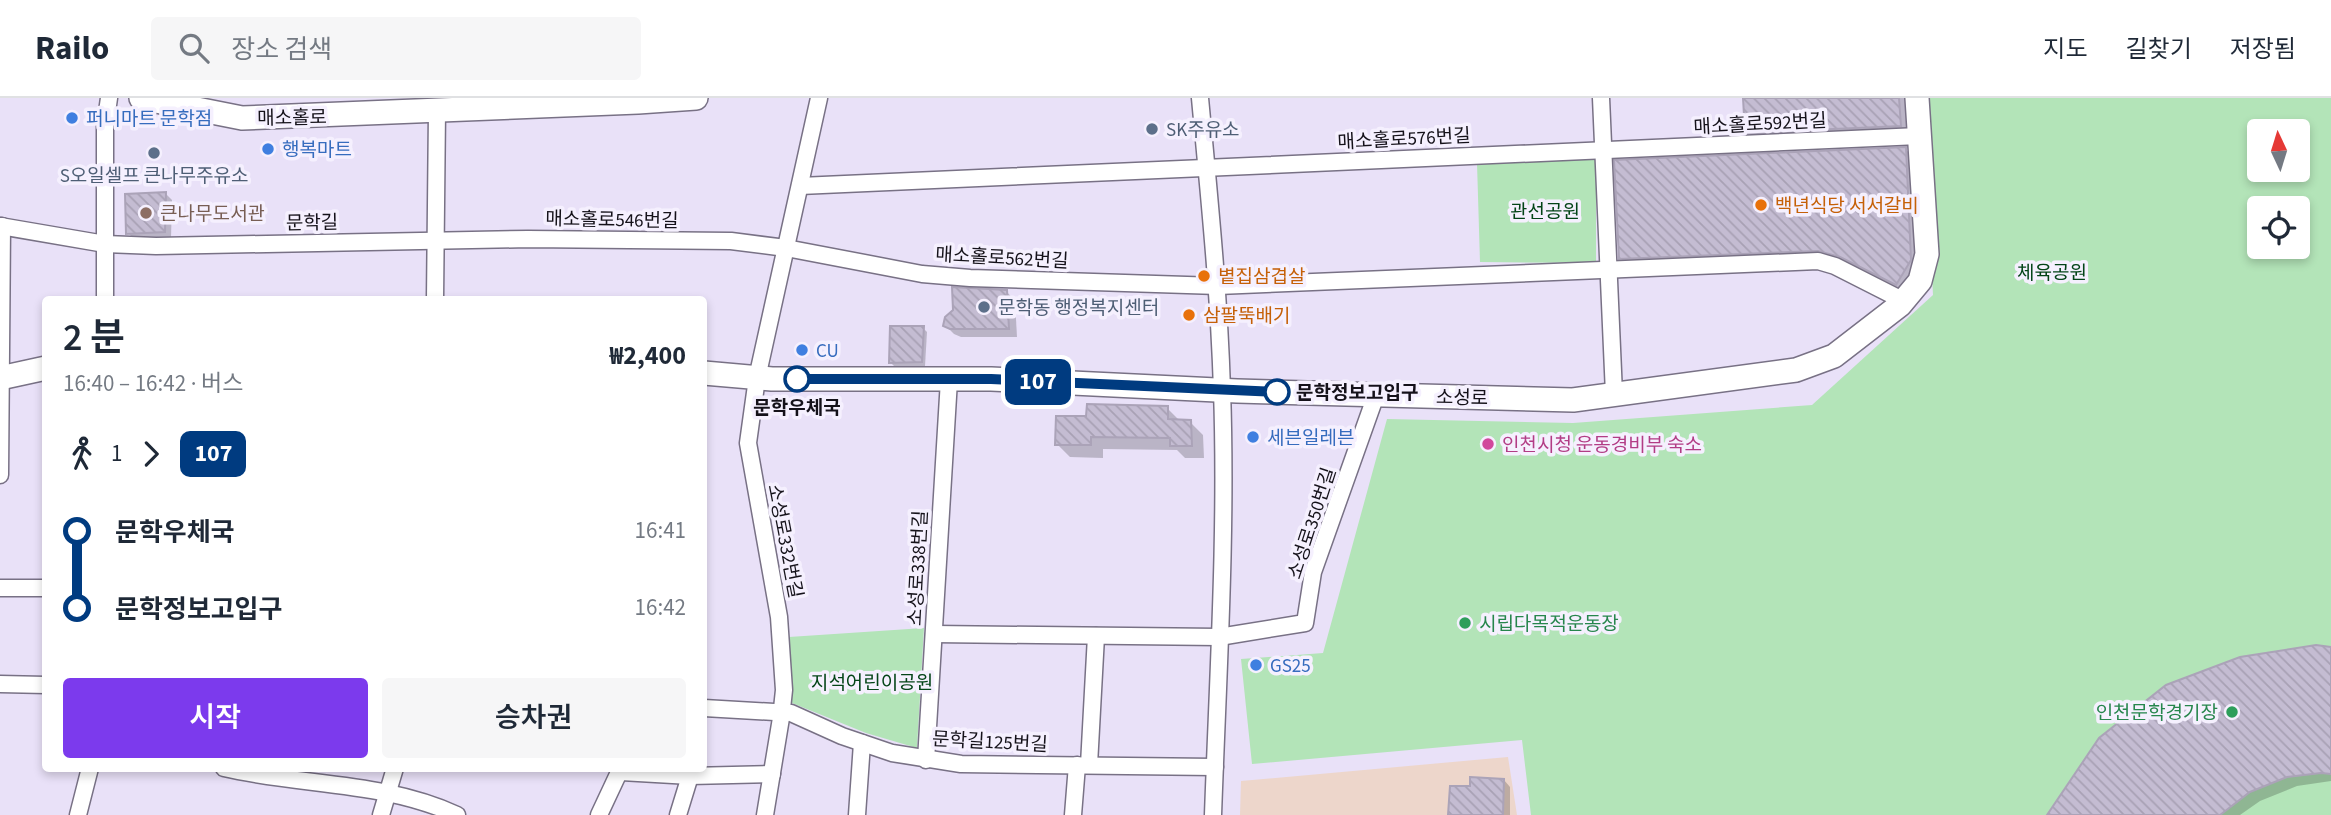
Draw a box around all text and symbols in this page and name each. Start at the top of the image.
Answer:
search box [151,17,641,80]
text: Railo [35,25,109,72]
icon: search [175,29,213,67]
text: 장소 검색 [231,31,332,68]
text: 지도 [2043,32,2088,67]
text: 길찾기 [2126,32,2192,67]
text: 저장됨 [2230,32,2296,67]
street label: 매소홀로 [257,104,327,133]
place label: 퍼니마트 문학점 [86,106,212,133]
street label: 매소홀로592번길 [1693,108,1827,141]
marker: 퍼니마트 문학점 [64,110,80,126]
place label: SK주유소 [1166,117,1240,144]
north arrow [2247,119,2310,182]
map controls [2247,119,2310,259]
marker: SK주유소 [1144,121,1160,137]
street label: 매소홀로576번길 [1337,123,1471,156]
place label: 행복마트 [282,137,352,164]
marker: 행복마트 [260,141,276,157]
marker: S오일셀프 큰나무주유소 [146,145,162,161]
place label: S오일셀프 큰나무주유소 [60,163,248,190]
place label: 백년식당 서서갈비 [1775,193,1919,220]
button: locate [2247,196,2310,259]
marker: 백년식당 서서갈비 [1753,197,1769,213]
park label: 관선공원 [1510,199,1580,226]
place label: 큰나무도서관 [160,201,265,228]
marker: 큰나무도서관 [138,205,154,221]
street label: 매소홀로546번길 [545,206,679,235]
street label: 문학길 [286,210,338,237]
street label: 매소홀로562번길 [935,242,1069,275]
park label: 체육공원 [2017,260,2087,287]
place label: 볕집삼겹살 [1218,264,1305,291]
marker: 볕집삼겹살 [1196,268,1212,284]
place label: 문학동 행정복지센터 [998,295,1159,322]
marker: 문학동 행정복지센터 [976,299,992,315]
place label: 삼팔뚝배기 [1203,303,1290,330]
marker: 삼팔뚝배기 [1181,307,1197,323]
text: 2 분 [63,311,125,365]
text: ₩2,400 [610,337,686,374]
place label: CU [816,338,839,365]
marker: CU [794,342,810,358]
line badge: 107 [998,359,1078,405]
text: 107 [1019,364,1057,399]
marker: 문학우체국 [784,366,810,392]
text: 16:40 – 16:42 · 버스 [63,367,243,400]
marker: 문학정보고입구 [1264,379,1290,405]
place label: 문학정보고입구 [1296,380,1418,407]
street label: 소성로 [1436,385,1488,412]
place label: 문학우체국 [753,395,841,422]
place label: 세븐일레븐 [1267,425,1354,452]
marker: 세븐일레븐 [1245,429,1261,445]
place label: 인천시청 운동경비부 숙소 [1502,432,1702,459]
icon: walk [63,435,101,473]
icon: forward [132,435,170,473]
text: 107 [194,436,232,471]
marker: 인천시청 운동경비부 숙소 [1480,436,1496,452]
text: 1 [111,437,122,470]
street label: 소성로350번길 [1282,464,1343,583]
street label: 소성로332번길 [760,482,809,601]
street label: 소성로338번길 [902,510,935,627]
text: 문학우체국 [115,514,235,551]
text: 16:41 [635,514,686,547]
text: 문학정보고입구 [115,591,282,628]
text: 16:42 [635,591,686,624]
place label: 시립다목적운동장 [1479,611,1619,638]
marker: 시립다목적운동장 [1457,615,1473,631]
place label: GS25 [1270,653,1311,680]
marker: GS25 [1248,657,1264,673]
park label: 지석어린이공원 [811,670,933,697]
button: 시작 [63,678,368,758]
button: 승차권 [382,678,686,758]
place label: 인천문학경기장 [2096,700,2218,727]
marker: 인천문학경기장 [2224,704,2240,720]
street label: 문학길125번길 [931,726,1048,759]

